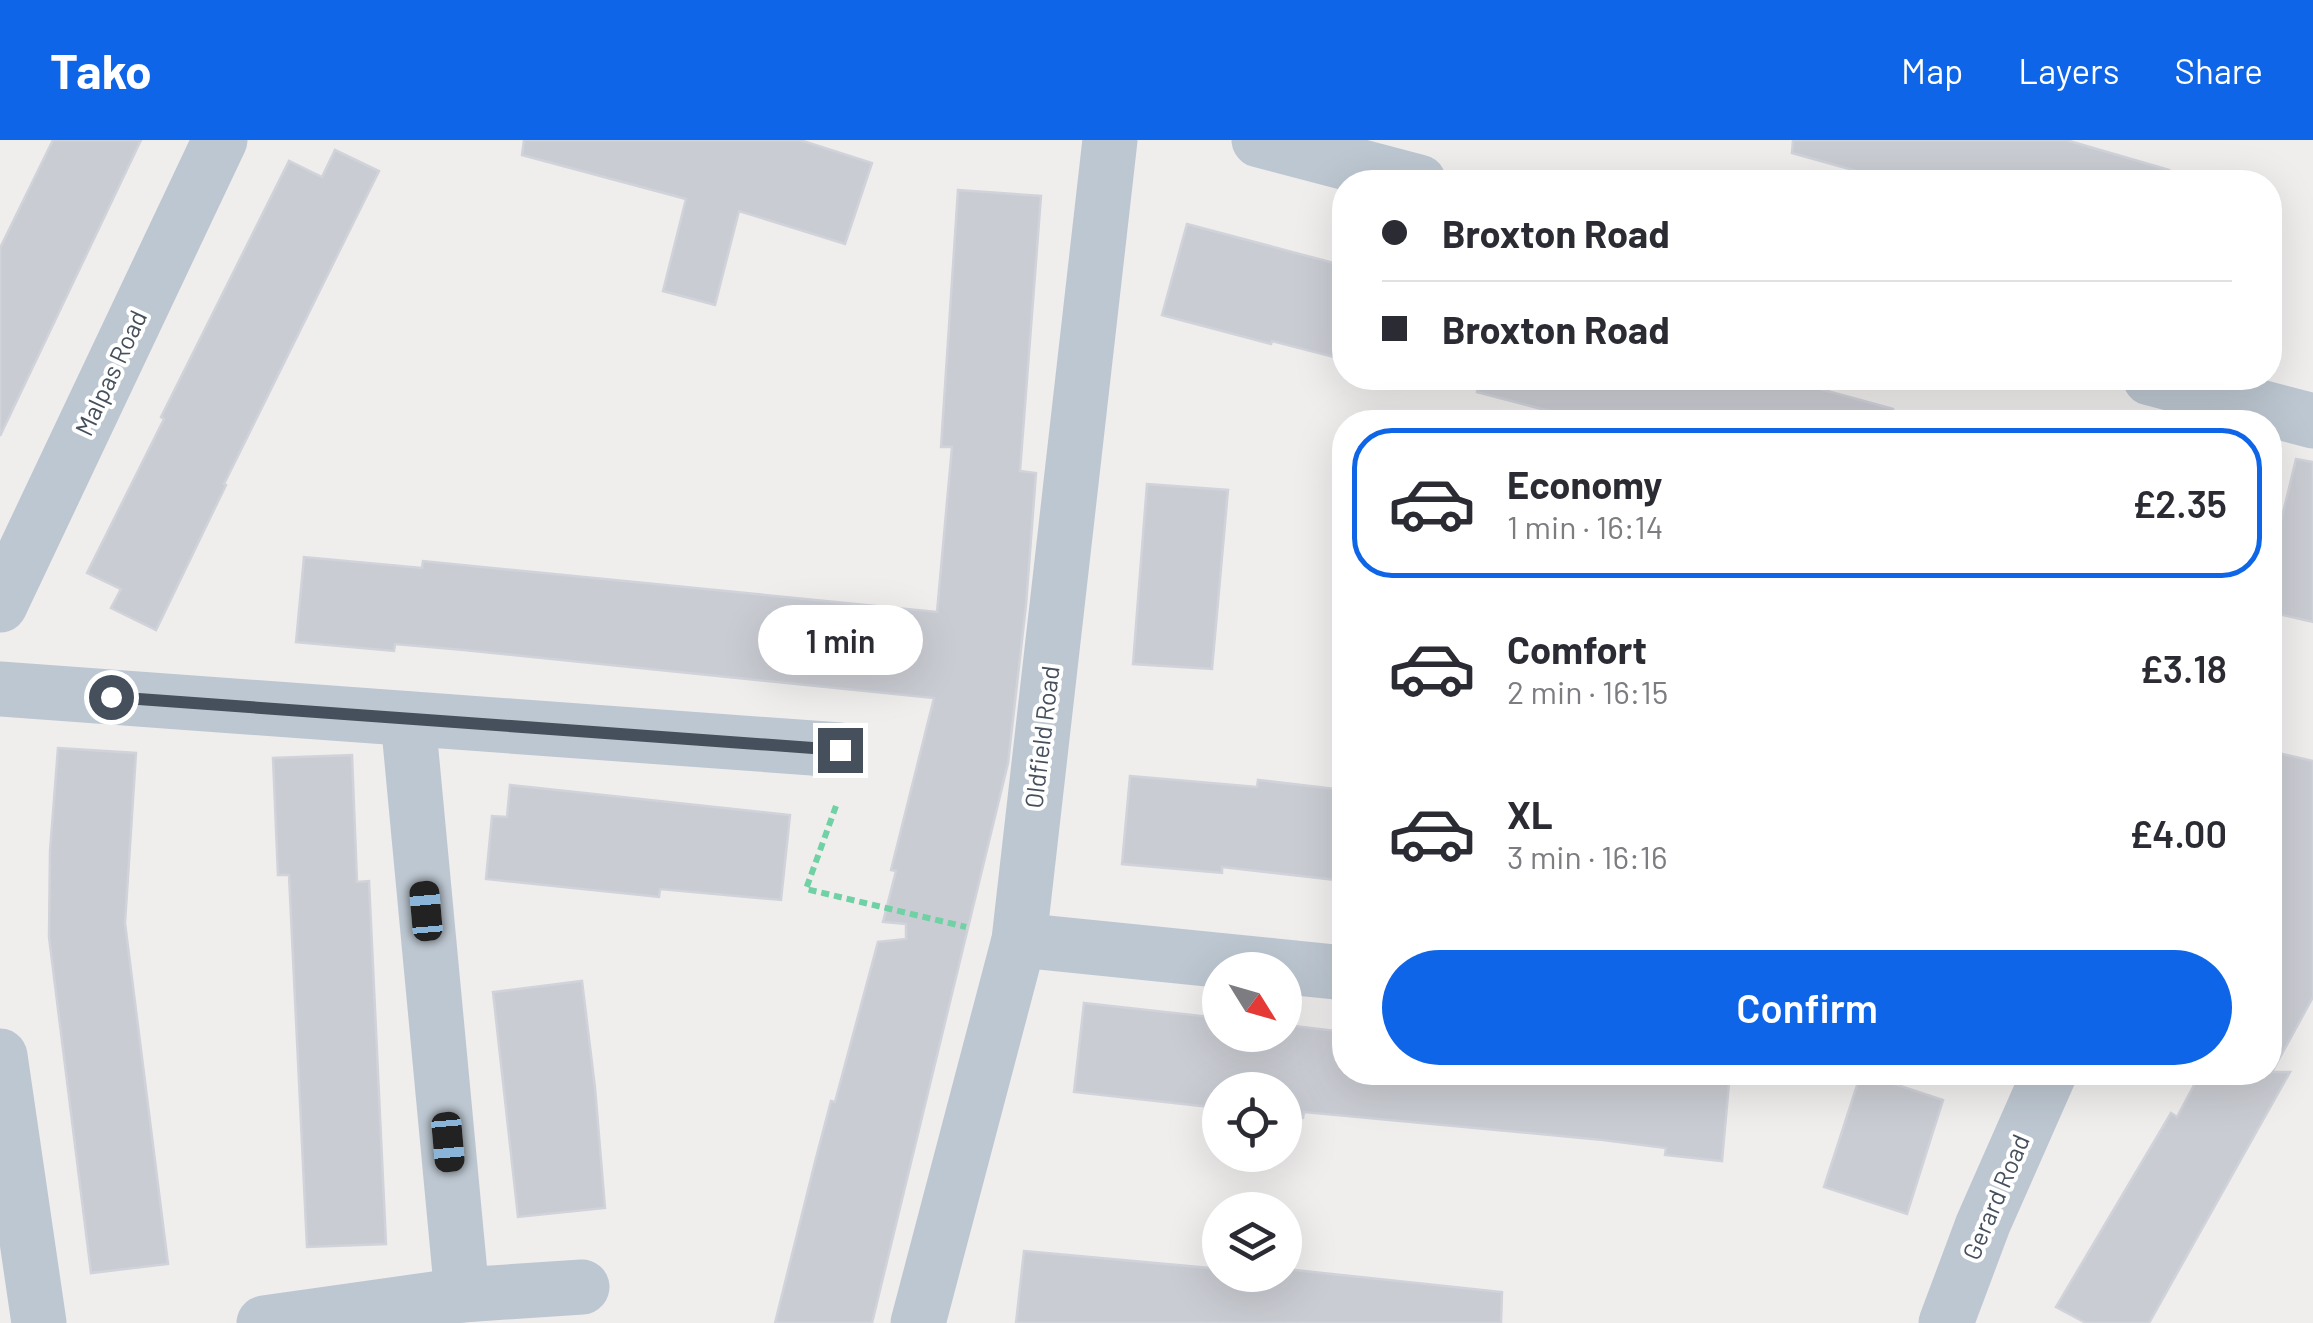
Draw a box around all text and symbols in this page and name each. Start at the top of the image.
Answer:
text: Tako [50,41,152,99]
text: Map [1901,49,1963,91]
text: Layers [2018,49,2120,91]
text: Share [2175,49,2263,91]
text: Broxton Road [1442,210,1670,256]
street label: Malpas Road [68,305,152,440]
text: Broxton Road [1442,306,1670,352]
icon: car [1387,458,1477,548]
text: Economy [1507,461,1662,507]
text: £2.35 [2132,480,2227,526]
text: 1 min · 16:14 [1507,507,1663,545]
callout: 1 min [758,605,922,675]
text: 1 min [806,621,875,659]
icon: car [1387,623,1477,713]
text: Comfort [1507,626,1647,672]
text: £3.18 [2140,645,2227,691]
street label: Oldfield Road [1017,664,1065,810]
text: 2 min · 16:15 [1507,672,1668,710]
route start [89,675,134,720]
route end [818,728,863,773]
icon: car [1387,788,1477,878]
text: XL [1507,791,1553,837]
text: £4.00 [2129,810,2227,856]
text: 3 min · 16:16 [1507,837,1667,875]
car [408,880,444,942]
button: Confirm [1382,950,2232,1065]
north arrow [1202,952,1302,1052]
map controls [1202,952,1302,1292]
button: locate [1202,1072,1302,1172]
car [430,1111,466,1173]
street label: Gerard Road [1955,1129,2035,1264]
button: layers [1202,1192,1302,1292]

